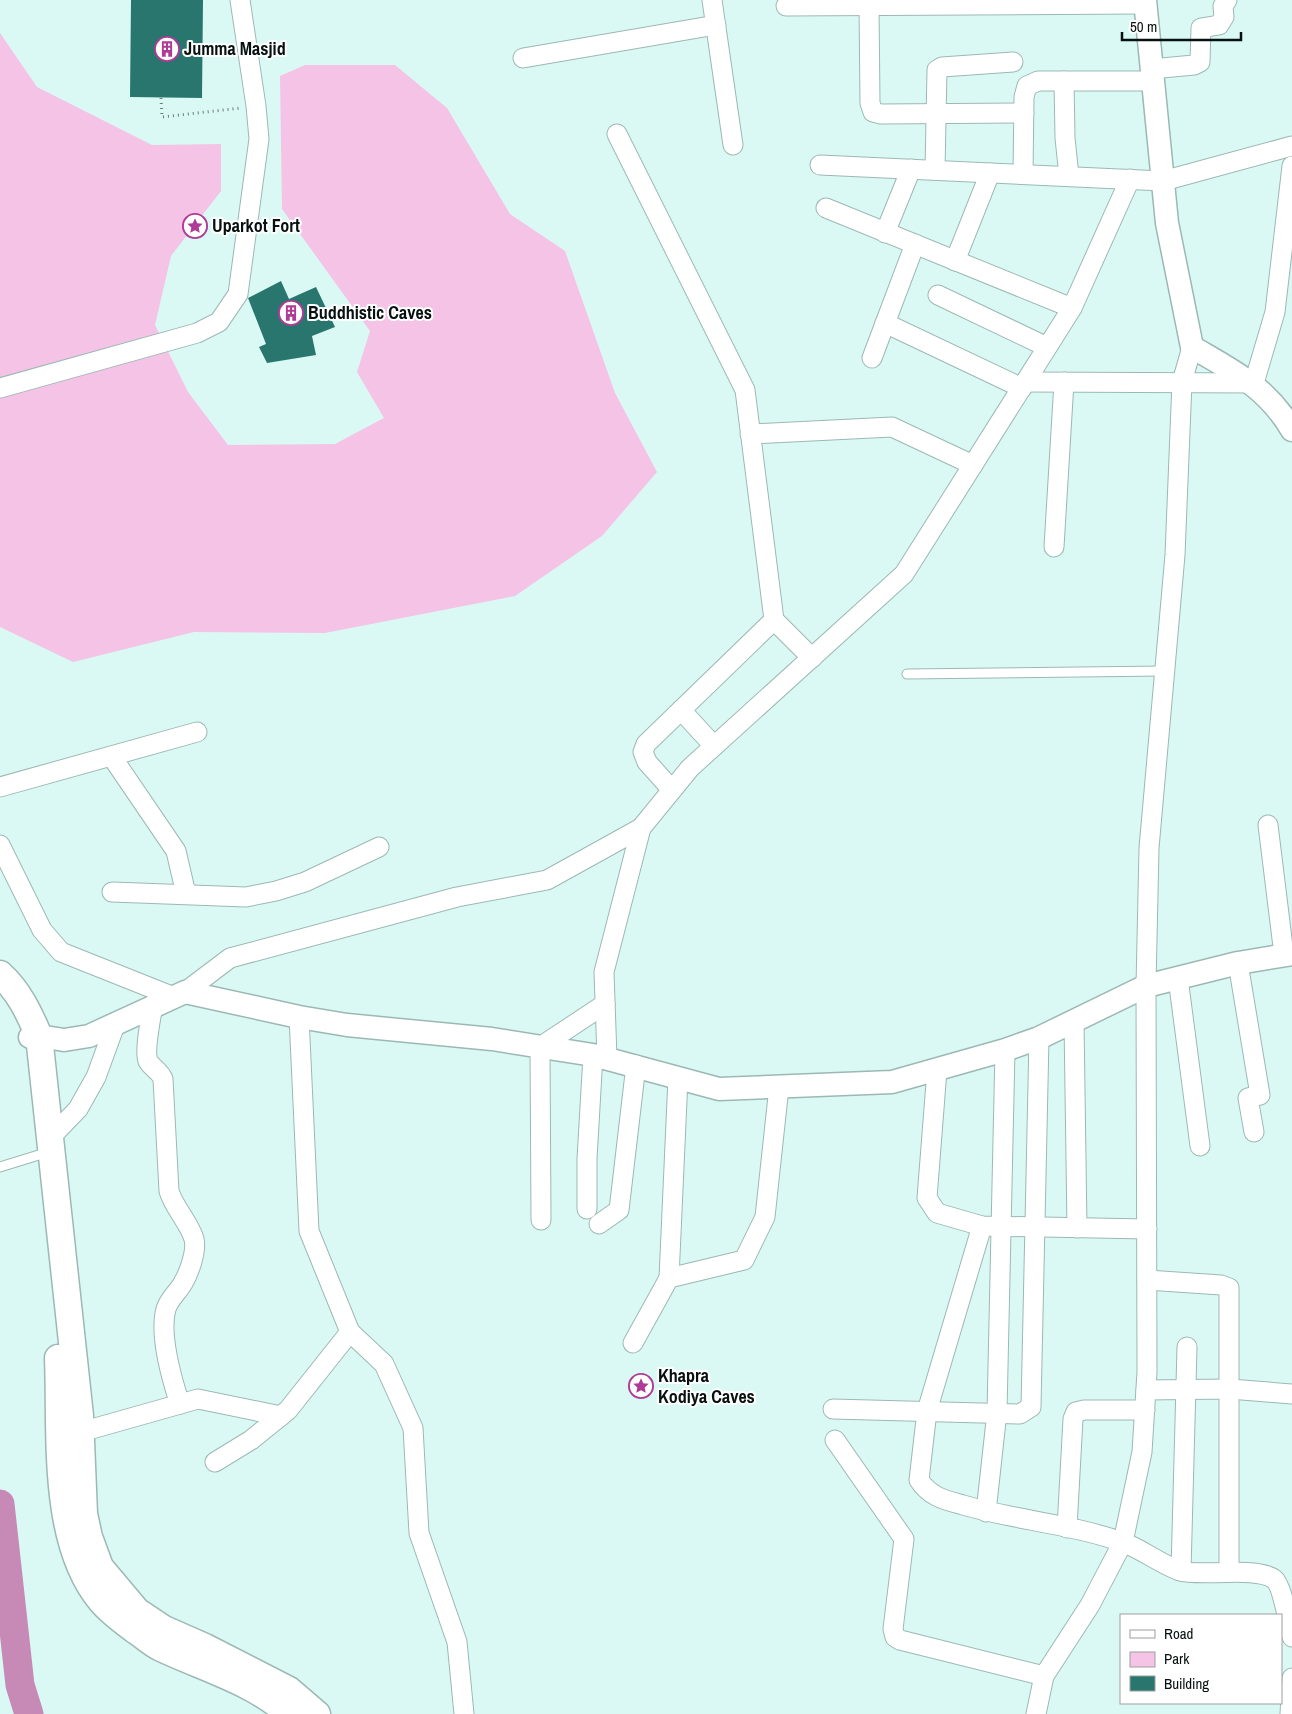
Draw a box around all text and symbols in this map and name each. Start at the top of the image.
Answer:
scale bar [1122,10,1241,42]
text: 50 m [1130,16,1157,37]
building icon: Jumma Masjid [154,36,180,62]
place label: Jumma Masjid [184,36,286,61]
place icon: Uparkot Fort [182,213,208,239]
place label: Uparkot Fort [212,213,300,238]
building icon: Buddhistic Caves [278,300,304,326]
place label: Buddhistic Caves [308,300,432,325]
place label: Khapra Kodiya Caves [658,1363,755,1409]
place icon: Khapra Kodiya Caves [628,1373,654,1399]
legend [1120,1614,1282,1704]
text: Road [1164,1623,1193,1644]
text: Park [1164,1648,1190,1669]
text: Building [1164,1673,1209,1694]

